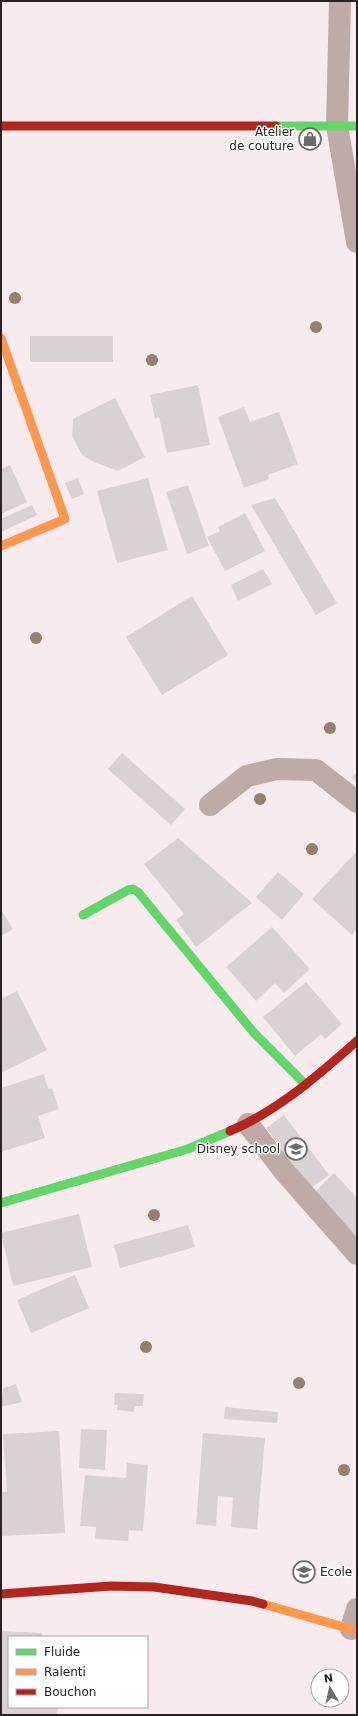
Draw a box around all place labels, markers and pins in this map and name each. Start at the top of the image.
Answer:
place label: Atelier de couture [229,125,294,153]
shop icon: Atelier de couture [297,126,323,152]
school or university icon: Disney school [283,1136,309,1162]
place label: Disney school [197,1142,280,1156]
school or university icon: Ecole [291,1559,317,1585]
place label: Ecole [320,1565,352,1579]

